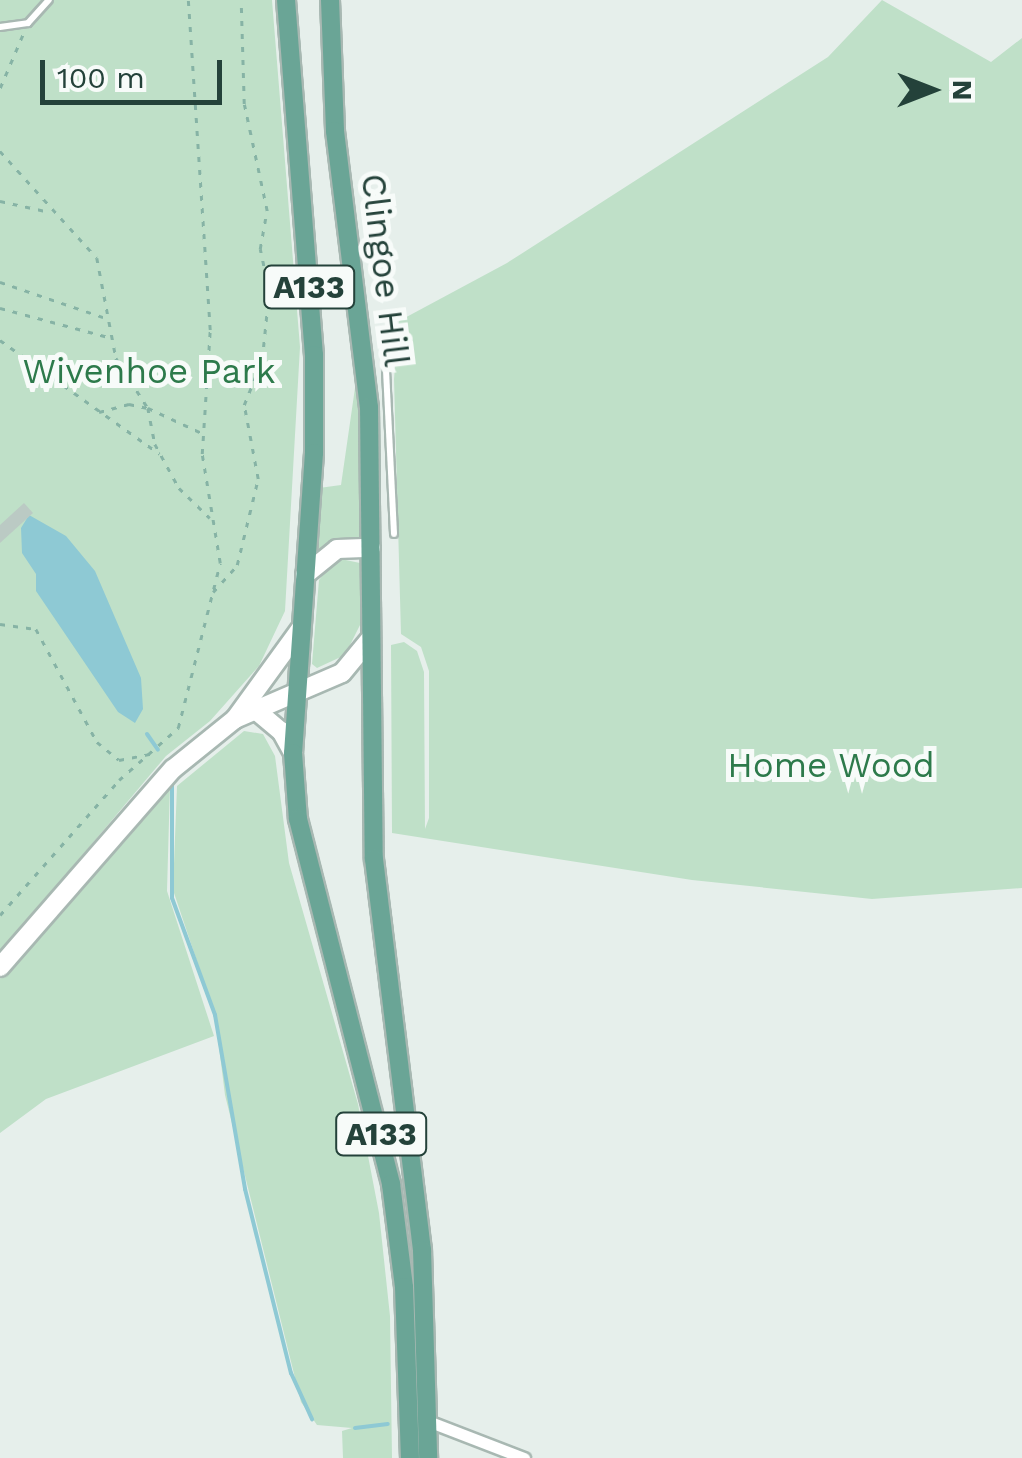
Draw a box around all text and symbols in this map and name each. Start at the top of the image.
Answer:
scale bar [45,40,228,102]
north arrow [882,40,982,140]
text: 100 m [57,60,145,95]
text: N [946,80,979,100]
street label: Clingoe Hill [352,171,418,369]
road number: A133 [262,260,356,314]
park label: Wivenhoe Park [22,350,276,392]
park label: Home Wood [727,744,935,786]
road number: A133 [334,1107,428,1161]

